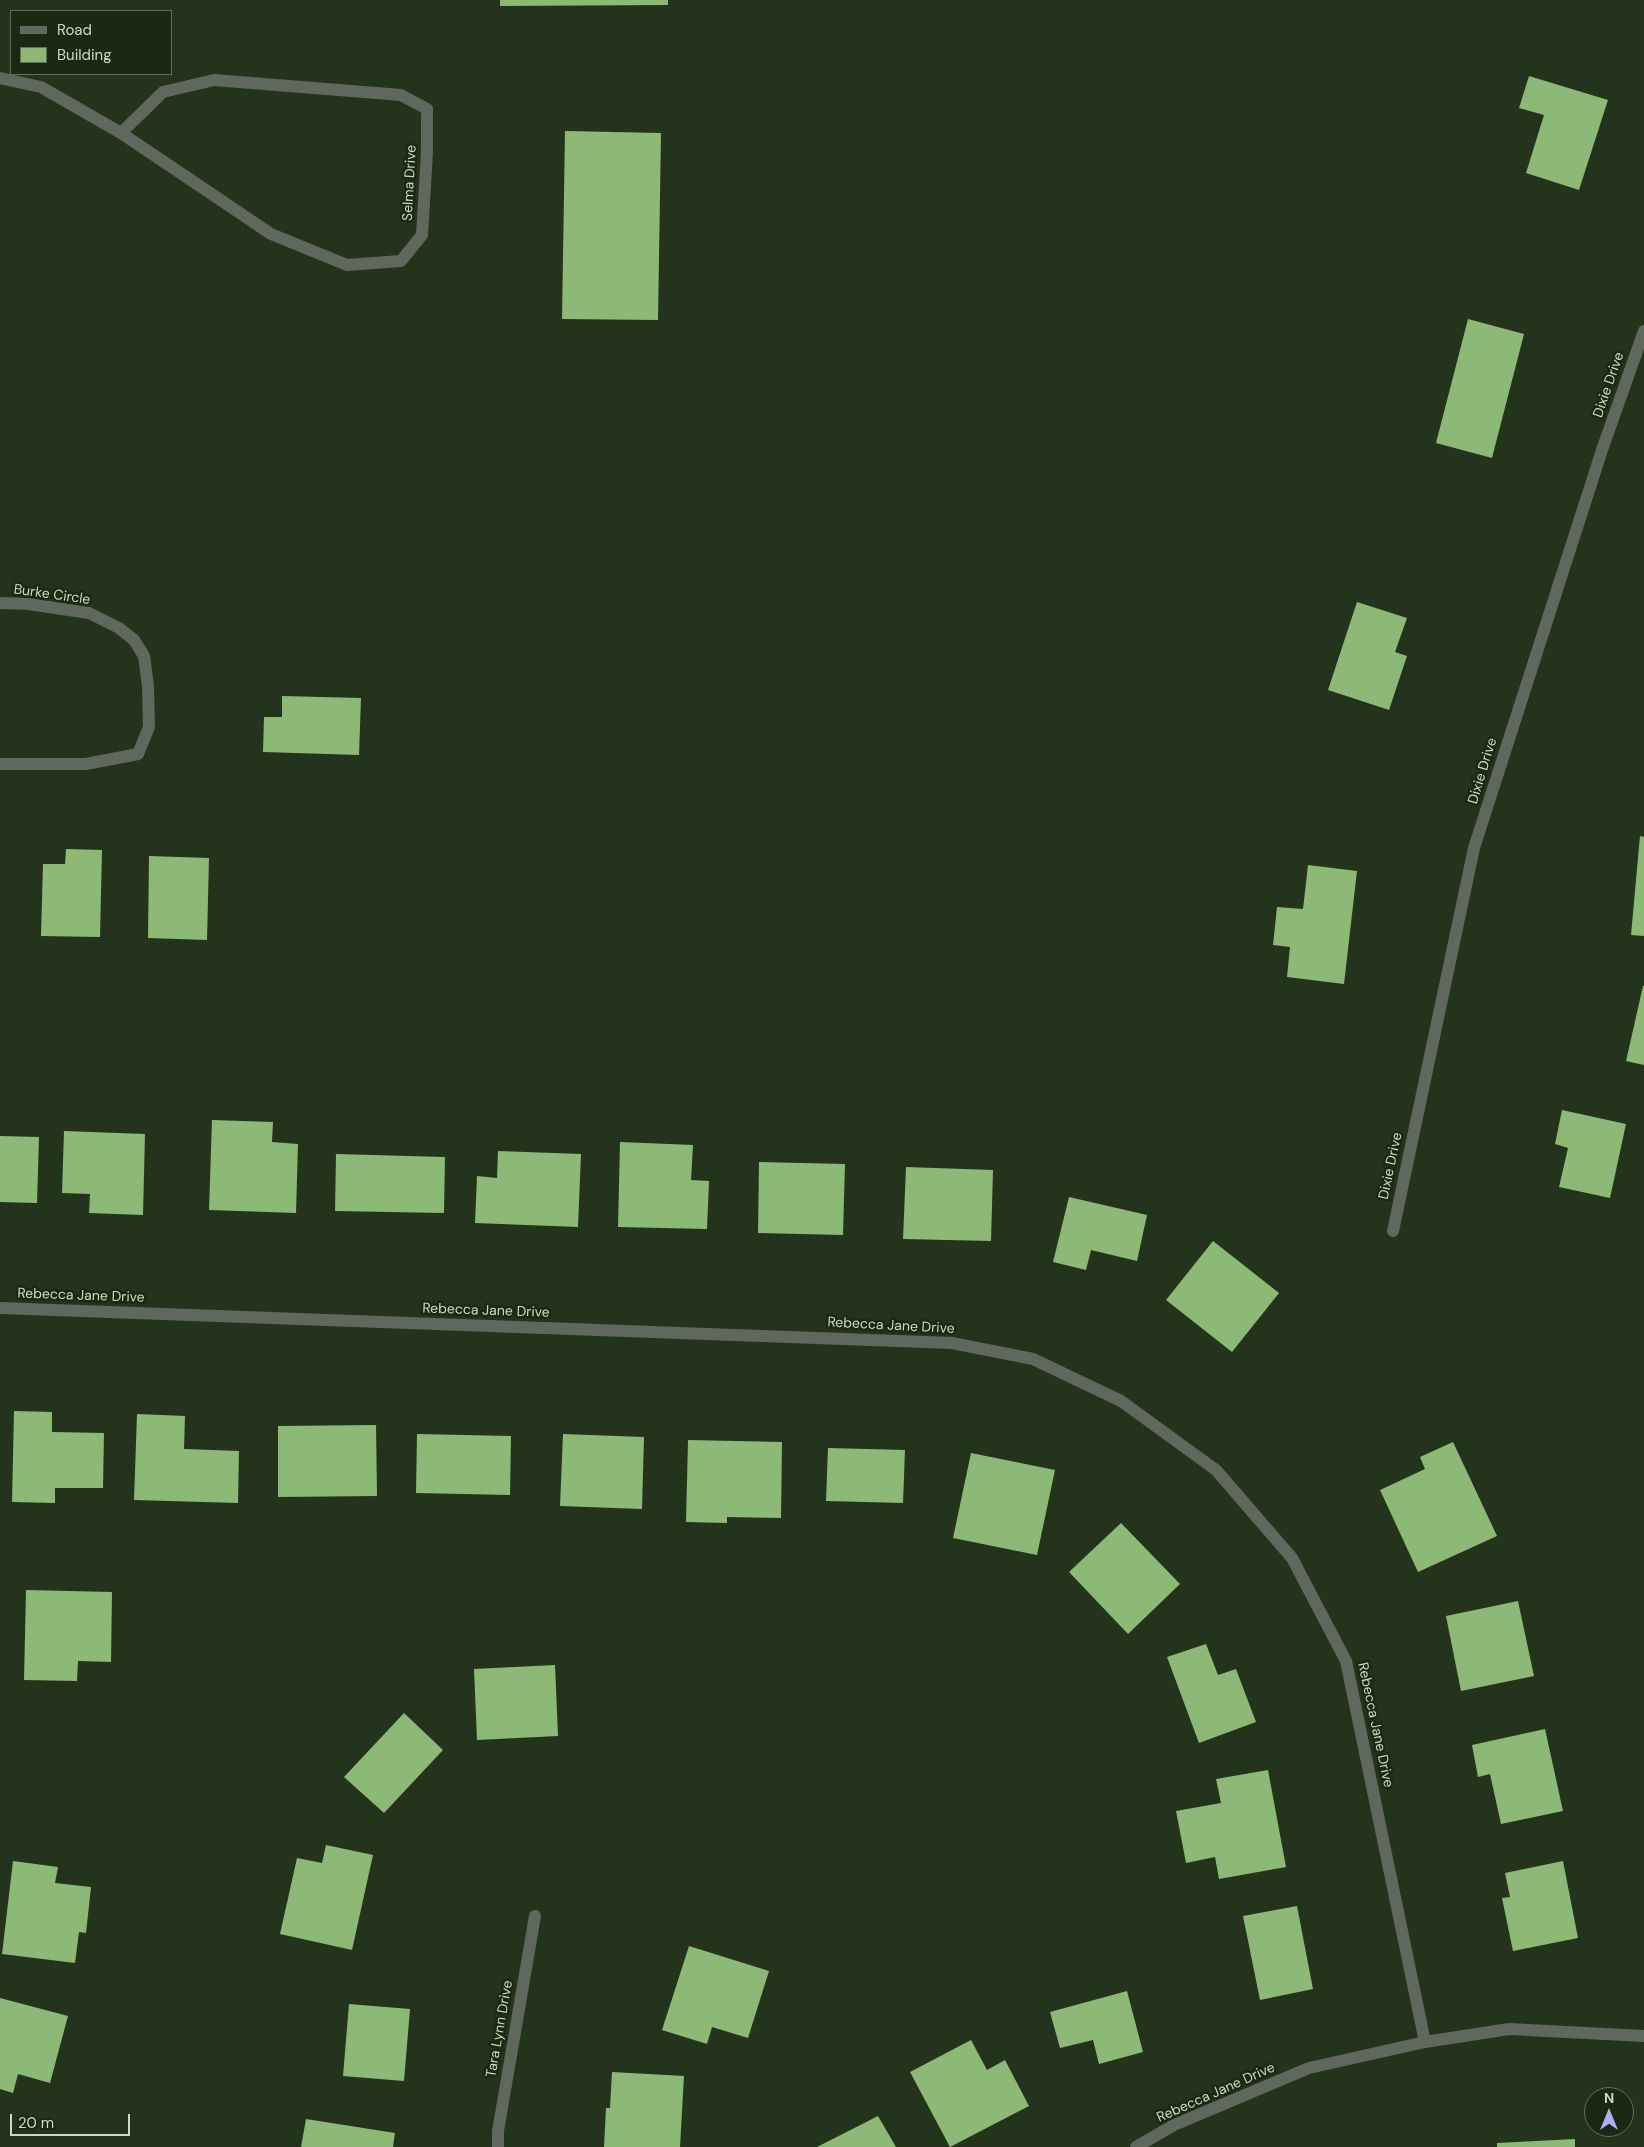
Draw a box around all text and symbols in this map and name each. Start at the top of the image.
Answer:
legend [10,10,172,75]
text: Road [57,20,92,40]
text: Building [57,45,112,65]
street label: Selma Drive [400,145,420,221]
street label: Dixie Drive [1590,350,1628,420]
street label: Burke Circle [13,581,91,609]
street label: Dixie Drive [1465,736,1501,806]
street label: Dixie Drive [1376,1131,1406,1201]
street label: Rebecca Jane Drive [17,1285,145,1307]
street label: Rebecca Jane Drive [422,1300,550,1322]
street label: Rebecca Jane Drive [827,1314,955,1338]
street label: Rebecca Jane Drive [1354,1661,1396,1789]
street label: Tara Lynn Drive [483,1979,517,2079]
street label: Rebecca Jane Drive [1154,2059,1278,2127]
north arrow [1584,2087,1634,2137]
text: N [1604,2089,1614,2107]
scale bar [12,2104,132,2136]
text: 20 m [18,2113,54,2133]

